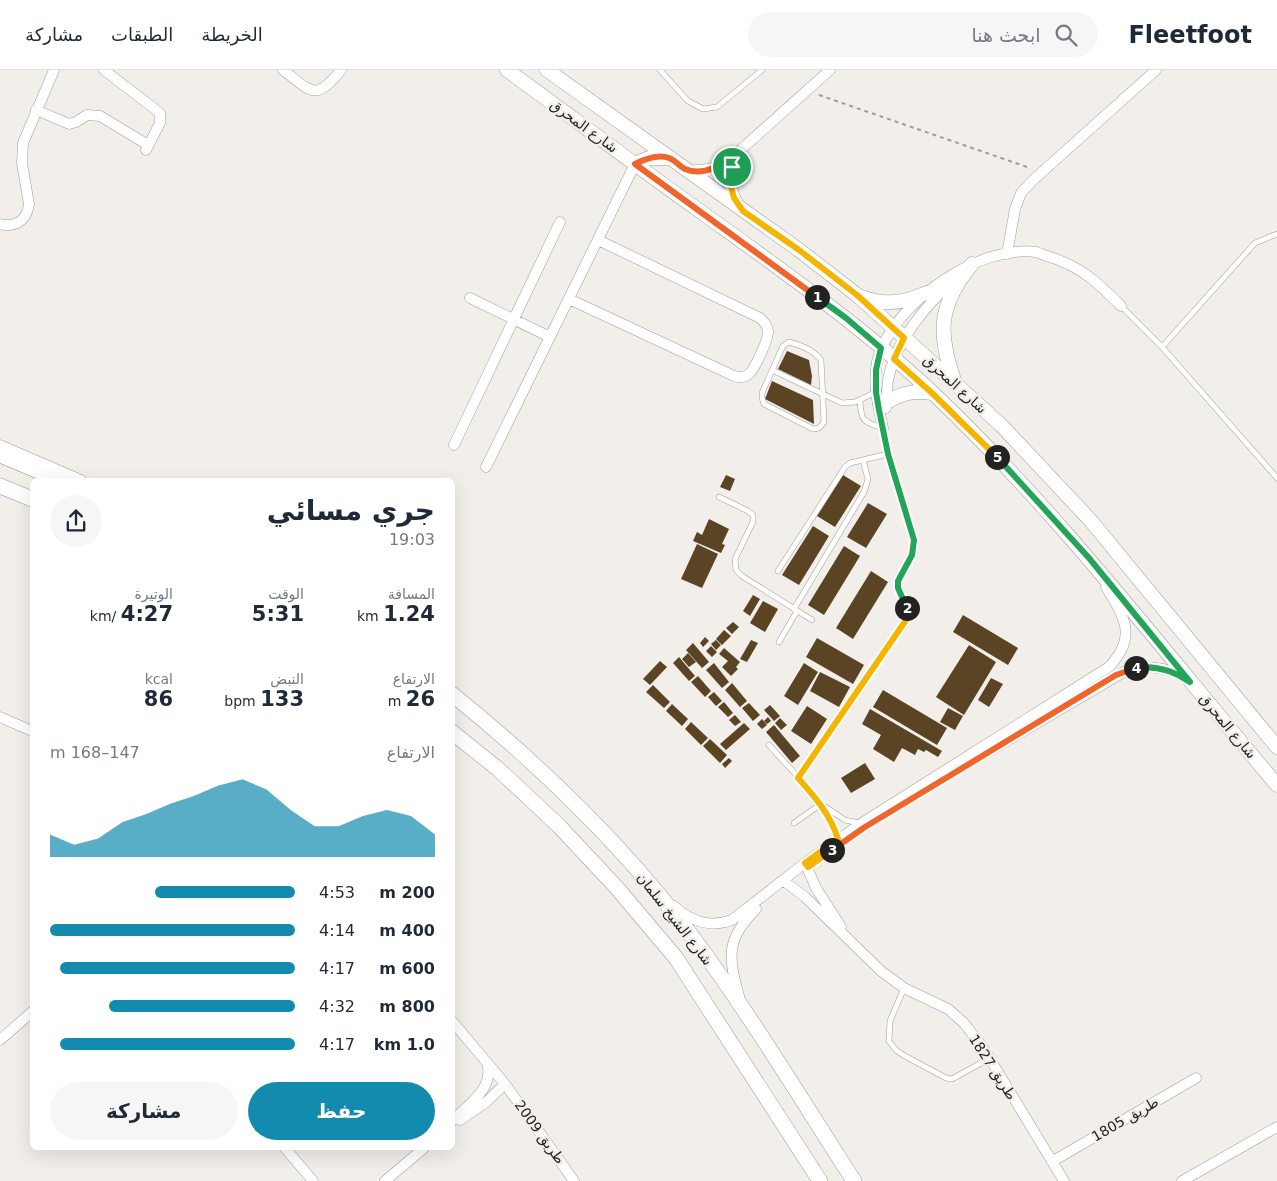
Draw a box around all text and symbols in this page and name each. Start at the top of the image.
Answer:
search box [748,12,1098,57]
icon: search [1052,21,1080,49]
text: Fleetfoot [1128,21,1252,49]
text: مشاركة [25,24,83,45]
text: الطبقات [111,24,173,45]
text: الخريطة [201,24,263,45]
text: ابحث هنا [971,24,1040,46]
street label: شارع المحرق [547,96,621,157]
pin [711,146,753,188]
icon: arrive [718,153,746,181]
pin: 1 [804,284,830,310]
text: 1 [813,289,822,305]
street label: شارع المحرق [919,351,990,417]
pin: 5 [984,444,1010,470]
text: 5 [993,449,1002,465]
text: جري مسائي [267,494,435,527]
button: share [50,495,102,547]
text: 19:03 [389,530,435,549]
text: الوتيرة [134,586,173,602]
text: الوقت [268,586,304,602]
text: المسافة [388,586,435,602]
pin: 2 [894,596,920,620]
text: 2 [903,600,912,616]
text: 4:27 [121,602,173,626]
text: 5:31 [252,602,304,626]
text: 1.24 [383,602,435,626]
text: /km [90,608,121,624]
text: km [357,608,383,624]
pin: 4 [1124,656,1148,680]
text: 4 [1132,660,1141,676]
text: kcal [145,671,173,687]
text: النبض [270,671,304,687]
text: الارتفاع [393,671,435,687]
text: 86 [144,687,173,711]
text: 133 [260,687,304,711]
text: 26 [406,687,435,711]
street label: شارع المحرق [1196,690,1260,762]
text: bpm [224,693,260,709]
text: m [388,693,406,709]
text: 147–168 m [50,743,140,762]
text: الارتفاع [387,743,435,762]
pin: 3 [820,838,844,862]
text: 3 [828,842,837,858]
street label: شارع الشيخ سلمان [633,870,716,969]
text: 4:53 [319,883,355,902]
text: 200 m [379,883,435,902]
text: 4:14 [319,921,355,940]
text: 400 m [379,921,435,940]
text: 4:17 [319,959,355,978]
text: 600 m [379,959,435,978]
text: 4:32 [319,997,355,1016]
text: 800 m [379,997,435,1016]
street label: طريق 1827 [965,1031,1020,1103]
text: 4:17 [319,1035,355,1054]
text: 1.0 km [374,1035,435,1054]
button: مشاركة [50,1082,238,1140]
button: حفظ [248,1082,435,1140]
street label: طريق 1805 [1089,1093,1162,1145]
street label: طريق 2009 [511,1097,568,1167]

